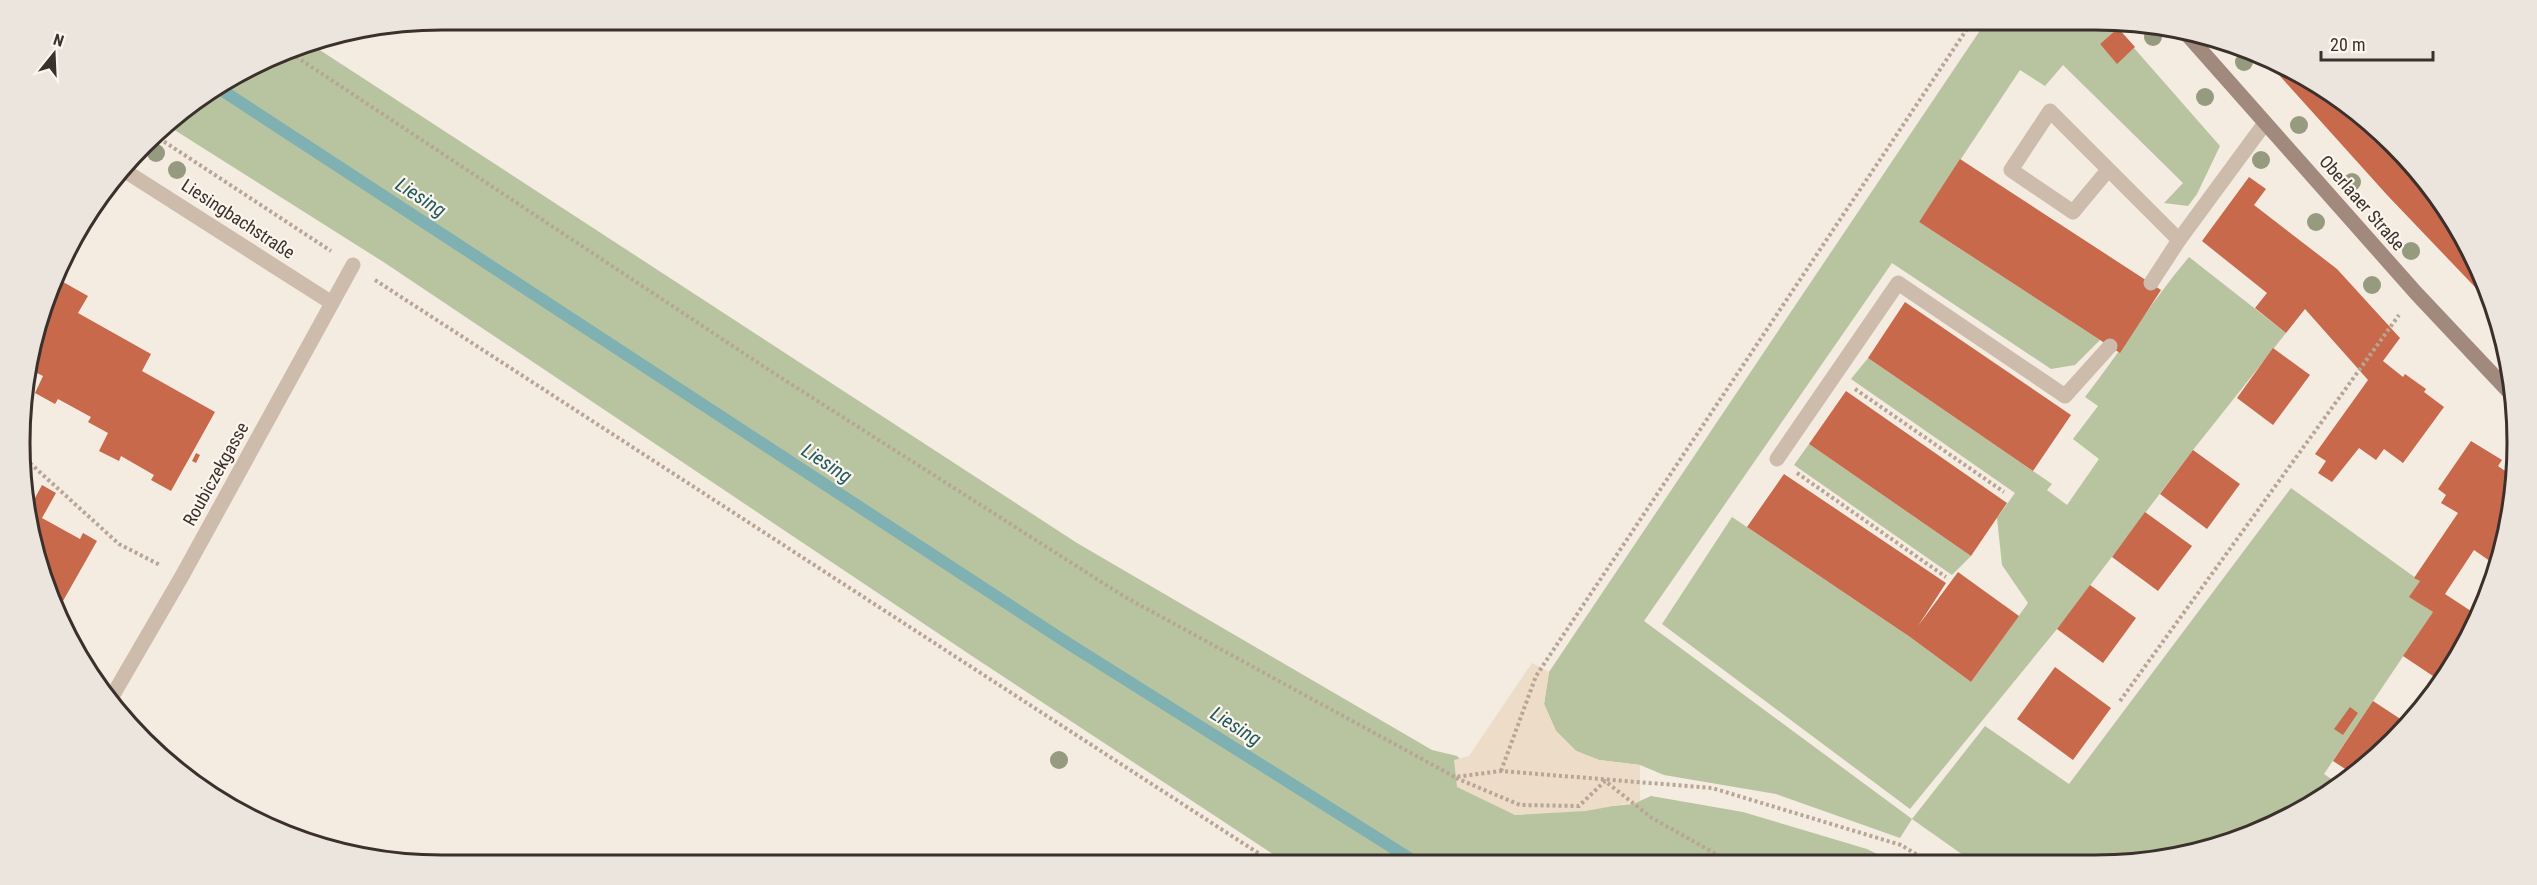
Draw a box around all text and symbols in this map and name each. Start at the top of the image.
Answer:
north arrow [24,24,84,84]
scale bar [2321,24,2434,62]
text: N [51,30,66,51]
text: 20 m [2330,34,2365,55]
street label: Oberlaaer Straße [2315,151,2409,255]
water label: Liesing [391,172,451,222]
street label: Liesingbachstraße [178,174,299,263]
street label: Roubiczekgasse [178,418,253,529]
water label: Liesing [797,438,857,488]
water label: Liesing [1206,701,1266,751]

